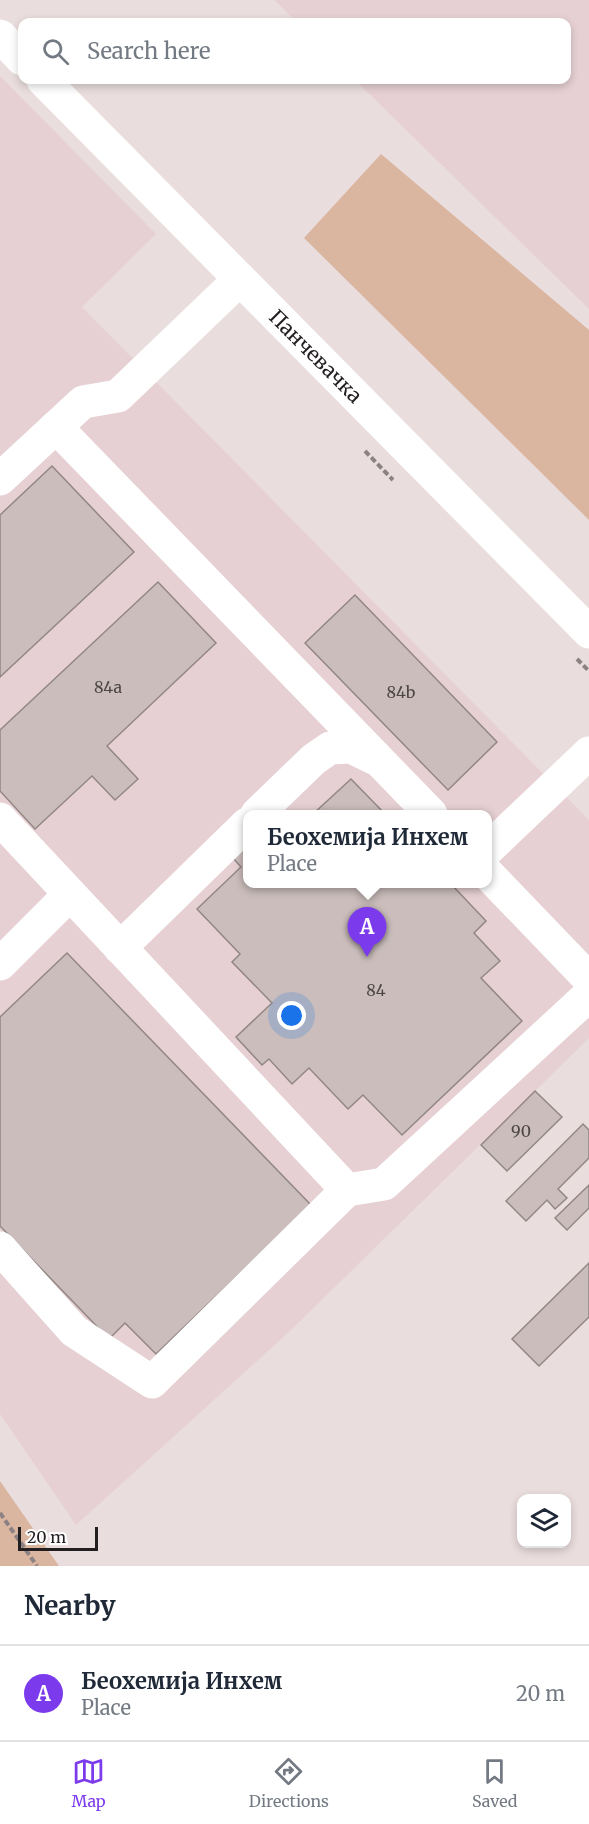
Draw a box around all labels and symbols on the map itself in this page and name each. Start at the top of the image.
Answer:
street label: Панчевачка [264,304,368,408]
house number: 84a [94,677,122,697]
house number: 84b [387,682,416,702]
pin: A [348,908,386,957]
house number: 84 [366,980,386,1000]
your location [277,1001,306,1030]
house number: 90 [511,1121,531,1141]
scale bar [18,1524,98,1552]

